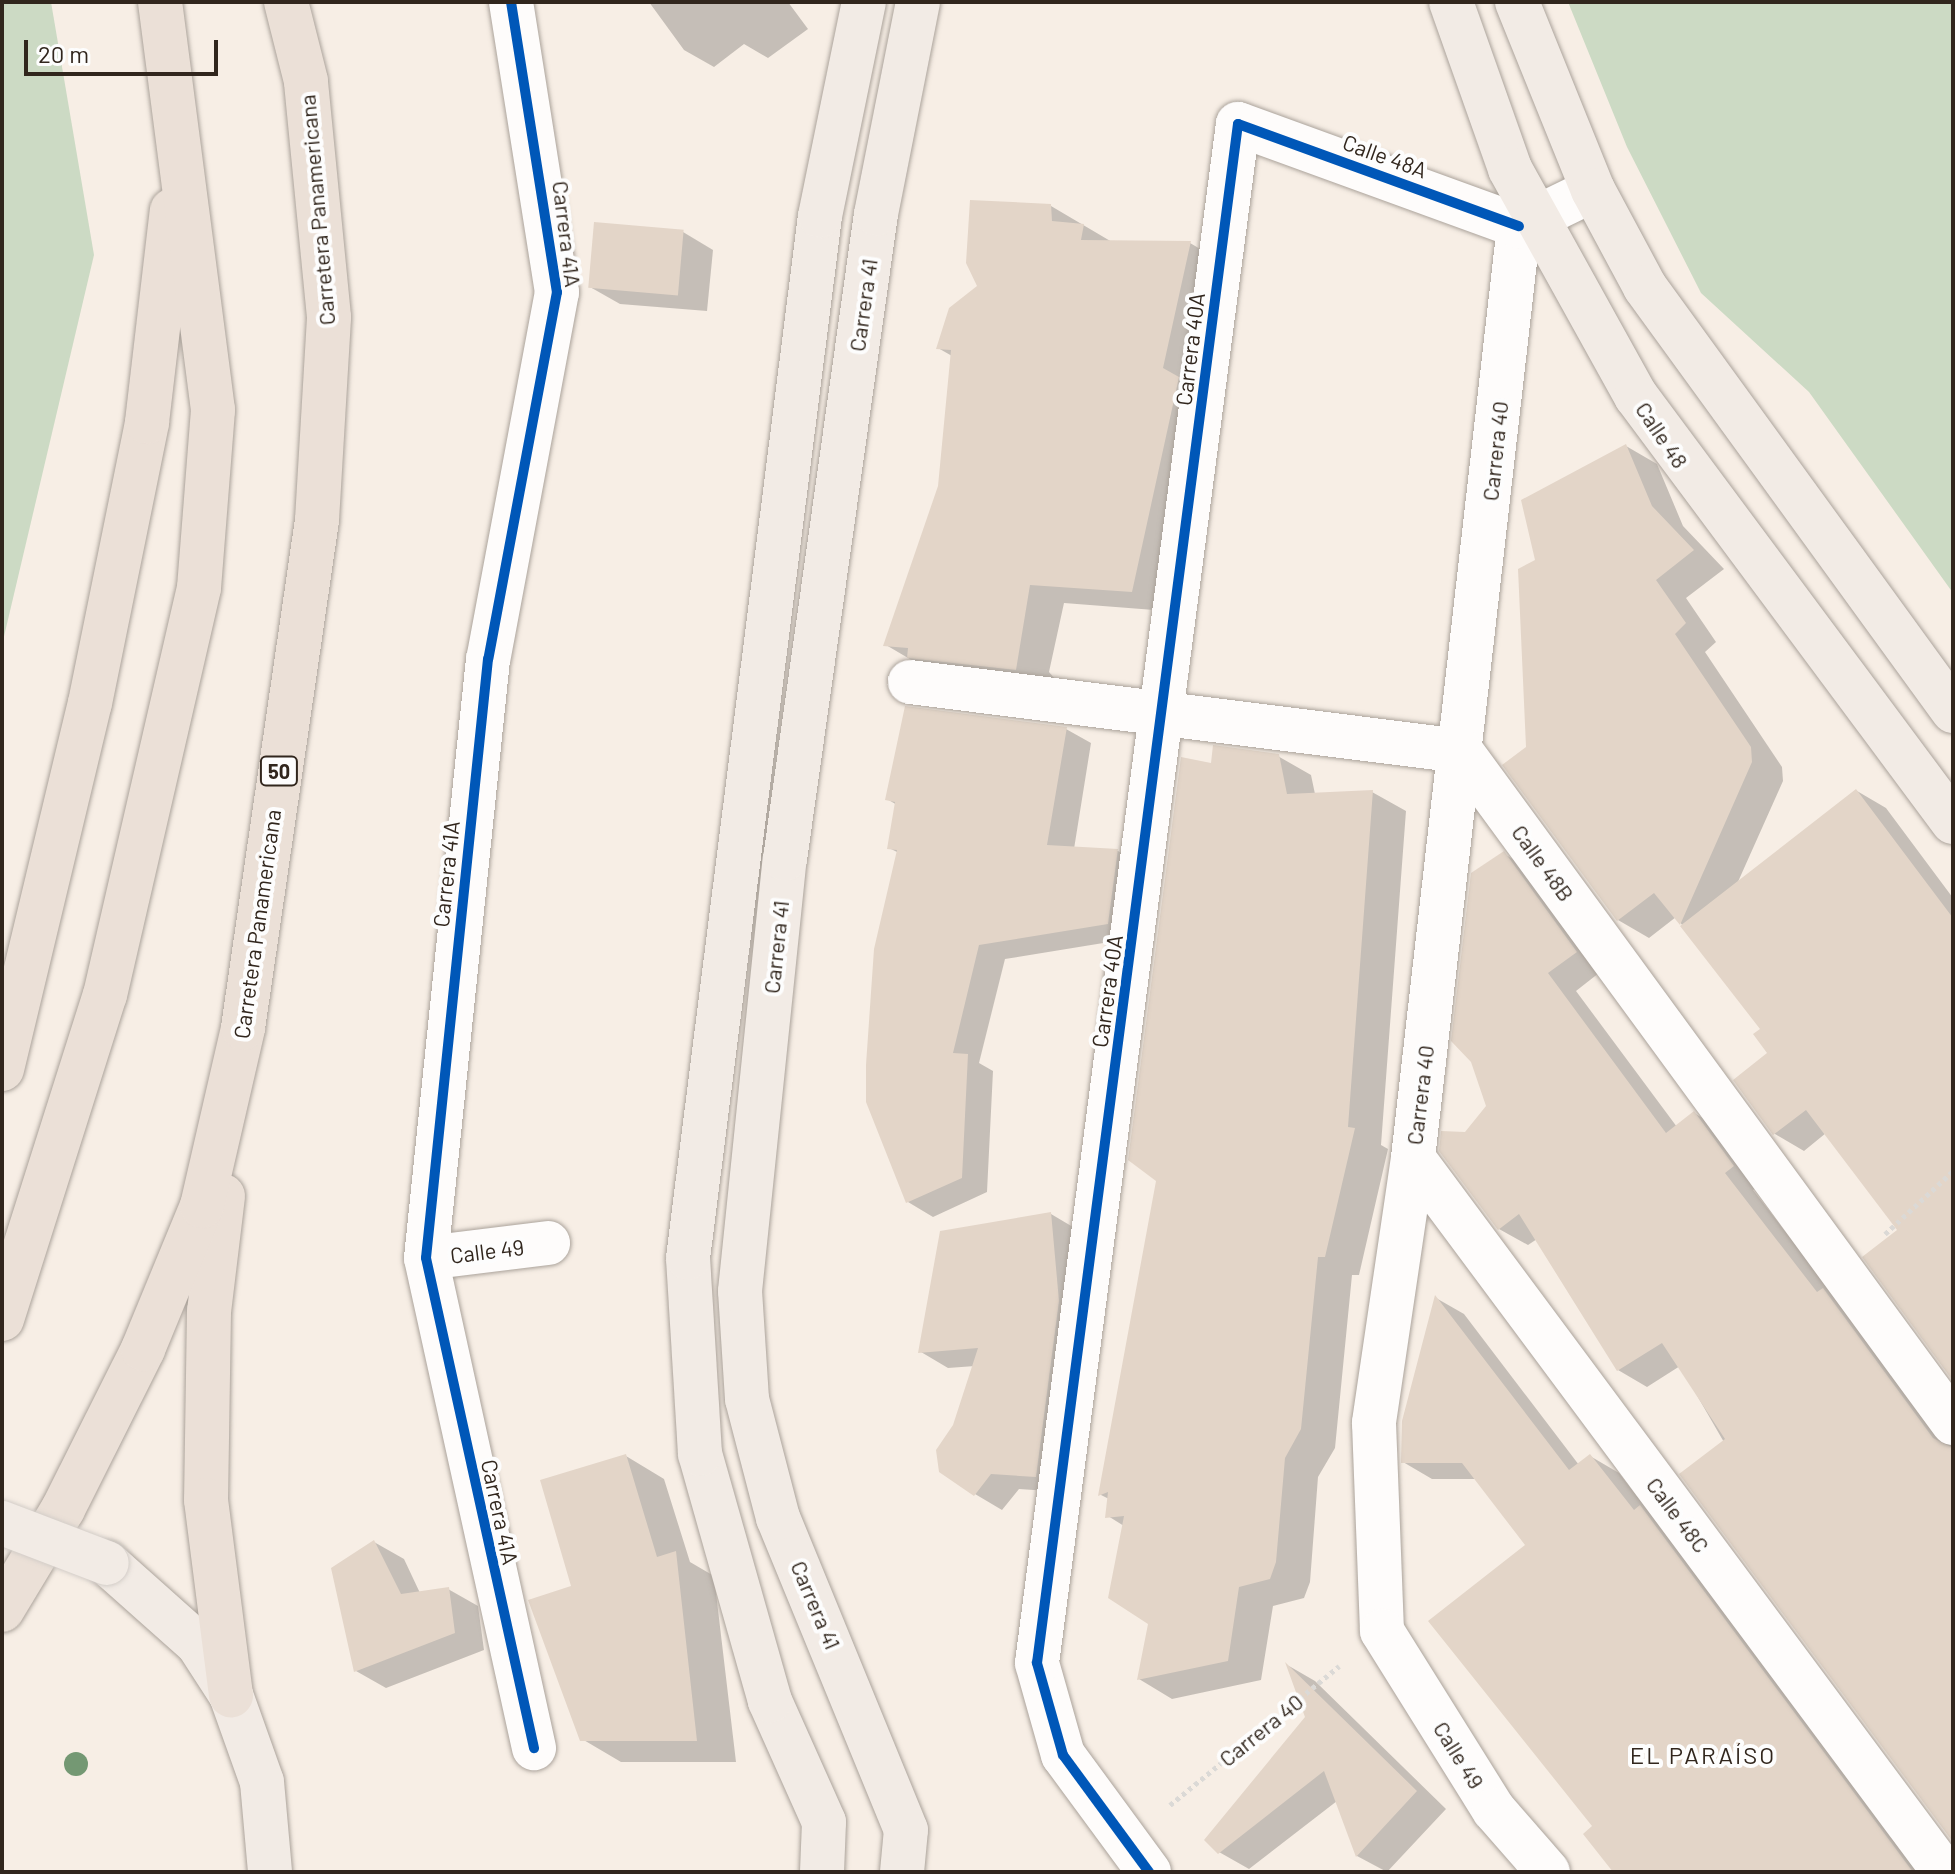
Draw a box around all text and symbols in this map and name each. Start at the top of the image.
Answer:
scale bar [28,24,222,74]
text: 20 m [38,39,89,68]
street label: Carretera Panamericana [294,94,340,326]
street label: Calle 48A [1339,129,1431,183]
street label: Carrera 41A [547,179,587,289]
street label: Carrera 41 [843,257,883,353]
street label: Carrera 40A [1170,291,1210,407]
street label: Calle 48 [1630,397,1694,473]
street label: Carrera 40 [1477,400,1513,502]
road number: 50 [259,755,299,787]
street label: Carretera Panamericana [228,808,286,1040]
street label: Carrera 41A [427,819,465,929]
street label: Calle 48B [1506,820,1580,906]
street label: Carrera 41 [758,899,794,995]
street label: Carrera 40A [1086,933,1128,1049]
street label: Carrera 40 [1401,1044,1439,1146]
street label: Calle 49 [449,1233,525,1269]
street label: Carrera 41A [476,1457,524,1567]
street label: Calle 48C [1641,1472,1715,1558]
street label: Carrera 41 [786,1557,846,1653]
street label: Carrera 40 [1214,1688,1308,1772]
street label: Calle 49 [1428,1717,1490,1793]
district label: EL PARAÍSO [1630,1741,1776,1769]

